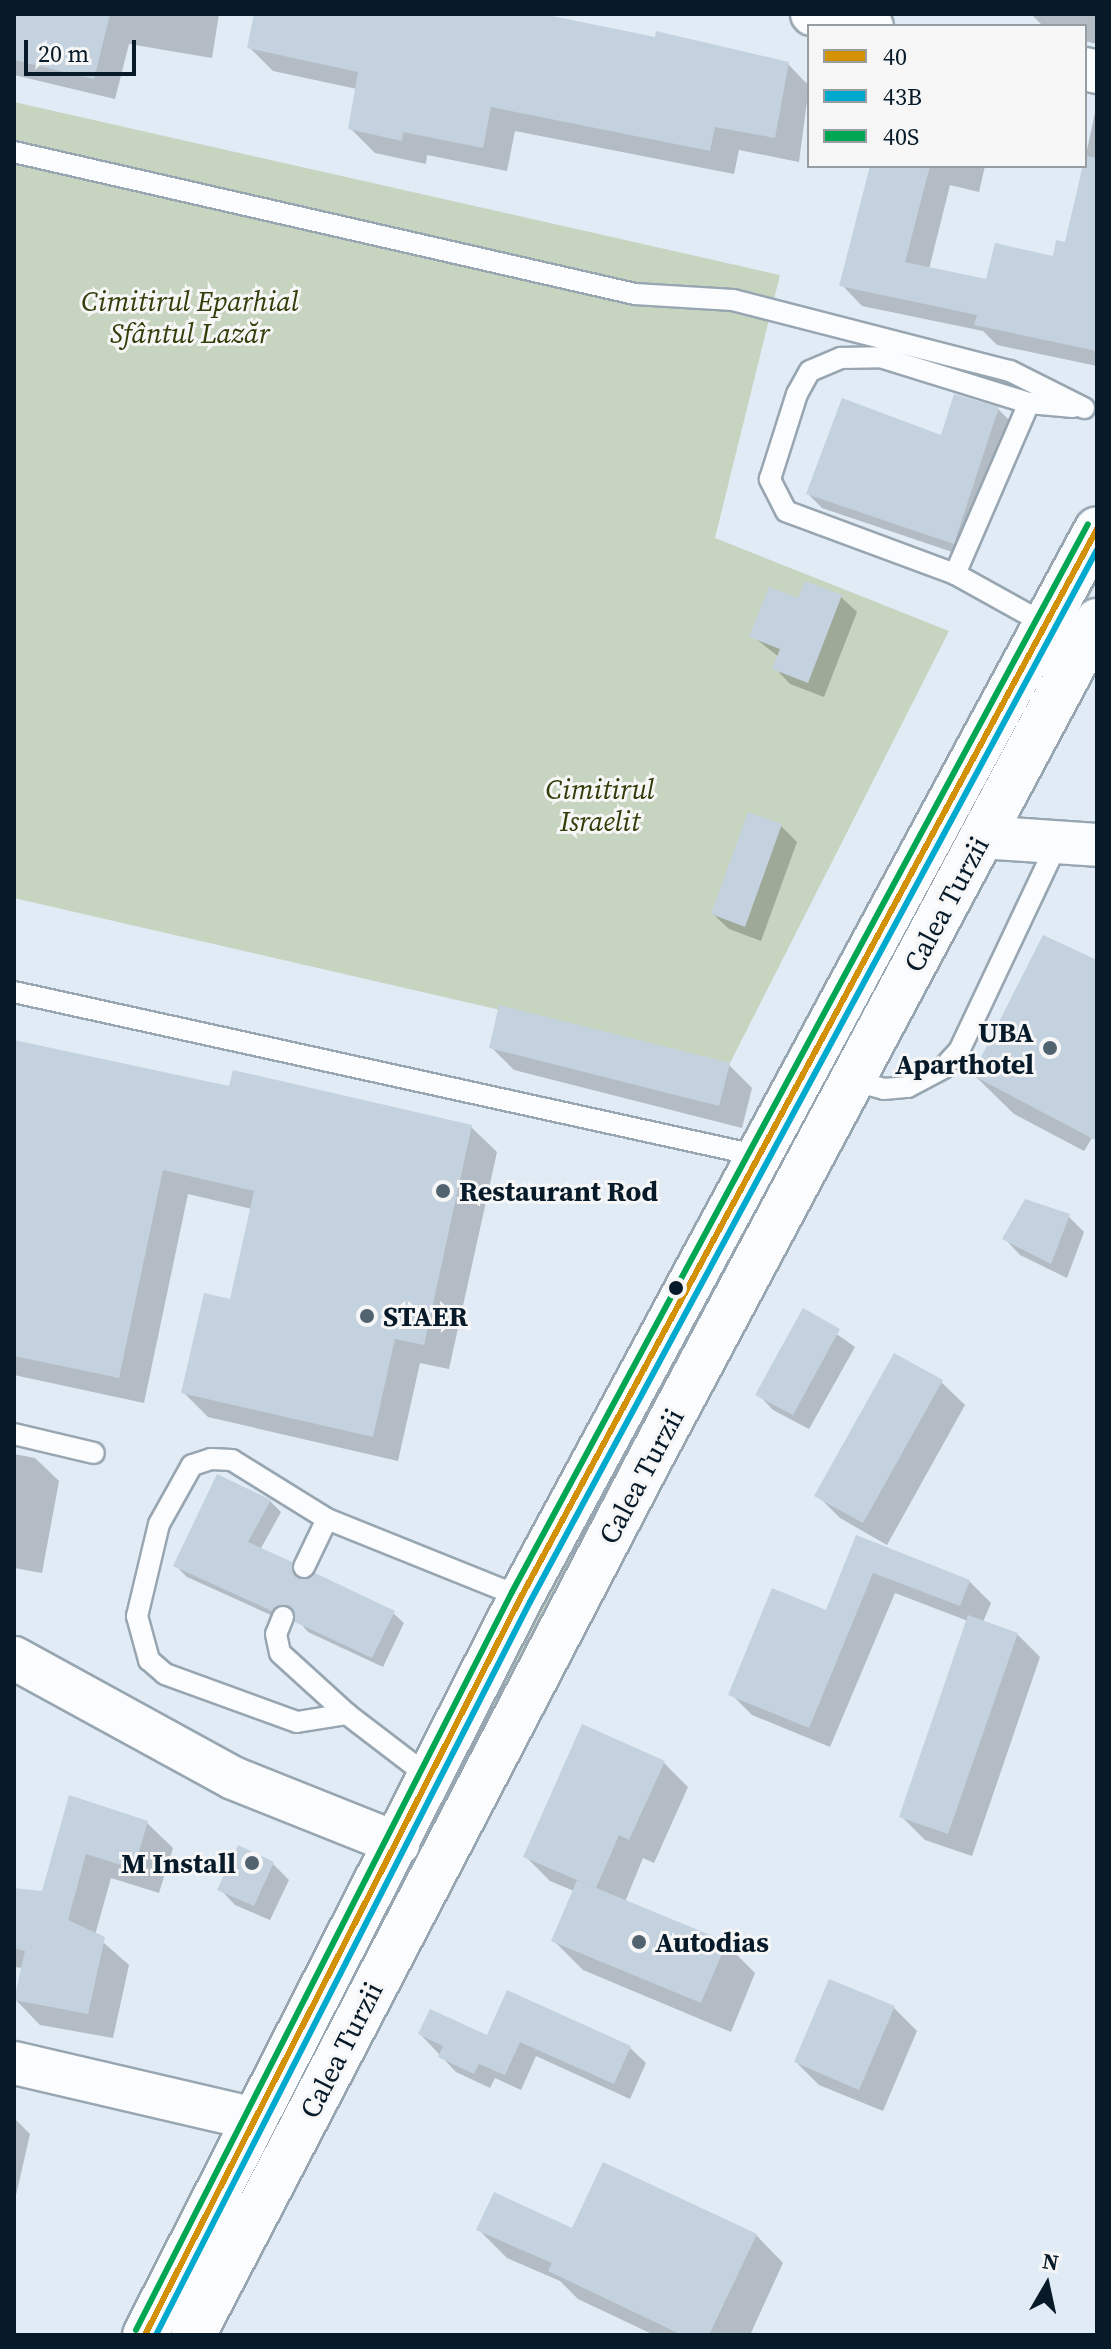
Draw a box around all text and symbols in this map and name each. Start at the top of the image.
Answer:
scale bar [28,24,140,74]
legend [807,24,1087,168]
text: 20 m [38,37,89,70]
text: 40 [883,40,907,73]
text: 43B [883,80,922,113]
text: 40S [883,120,919,153]
park label: Cimitirul Eparhial Sfântul Lazăr [81,284,299,350]
park label: Cimitirul Israelit [546,772,654,838]
street label: Calea Turzii [896,830,996,978]
place label: UBA Aparthotel [895,1015,1034,1081]
marker: UBA Aparthotel [1041,1039,1059,1057]
place label: Restaurant Rod [459,1174,658,1208]
marker: Restaurant Rod [434,1182,452,1200]
unlabelled marker [668,1280,684,1296]
place label: STAER [383,1299,468,1333]
marker: STAER [358,1307,376,1325]
street label: Calea Turzii [591,1402,691,1550]
place label: M Install [121,1846,236,1880]
marker: M Install [243,1854,261,1872]
place label: Autodias [655,1925,769,1959]
marker: Autodias [630,1933,648,1951]
street label: Calea Turzii [292,1976,390,2124]
north arrow [1007,2245,1087,2325]
text: N [1040,2245,1061,2277]

